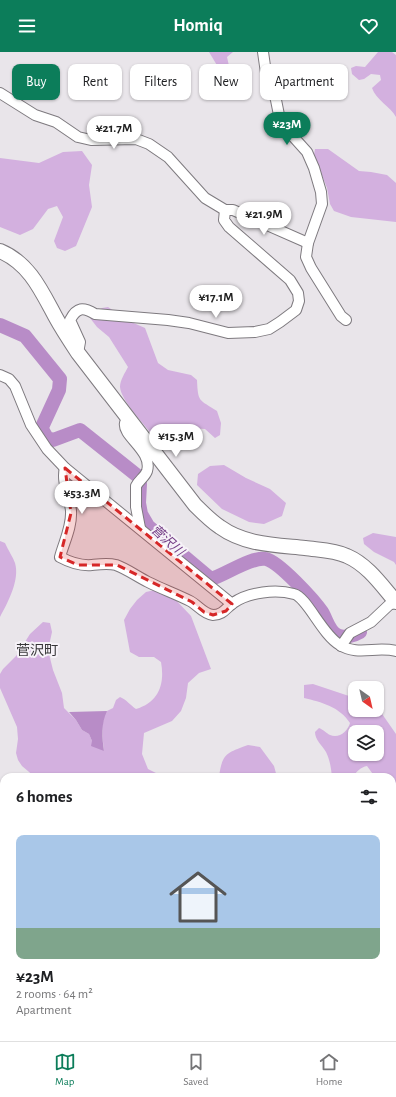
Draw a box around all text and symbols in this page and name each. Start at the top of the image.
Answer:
icon: menu [16,15,38,37]
icon: heart [358,15,380,37]
text: Homiq [173,17,223,35]
chip: Buy [12,64,60,100]
chip: Rent [68,64,122,100]
chip: Filters [130,64,191,100]
chip: New [199,64,252,100]
chip: Apartment [260,64,348,100]
pin: ¥23M [263,112,311,146]
pin: ¥21.7M [81,116,147,150]
text: ¥23M [273,118,301,131]
text: ¥21.7M [96,122,132,135]
pin: ¥21.9M [231,202,297,236]
text: ¥21.9M [245,208,283,221]
pin: ¥17.1M [183,285,249,319]
text: ¥17.1M [198,291,234,304]
pin: ¥15.3M [143,424,209,458]
text: ¥15.3M [158,430,194,443]
pin: ¥53.3M [49,481,115,515]
text: ¥53.3M [64,487,101,500]
water label: 菅沢川 [148,522,188,560]
district label: 菅沢町 [16,643,58,658]
north arrow [348,681,384,717]
map controls [348,681,384,761]
button: layers [348,725,384,761]
icon: filters [358,786,380,808]
text: 6 homes [16,788,72,805]
icon: home [162,861,234,933]
text: ¥23M [16,968,54,985]
text: 2 rooms · 64 m² [16,988,93,1001]
text: Apartment [16,1004,71,1017]
tab: Map [54,1051,76,1088]
tab: Saved [183,1051,208,1088]
tab: Home [316,1051,342,1088]

